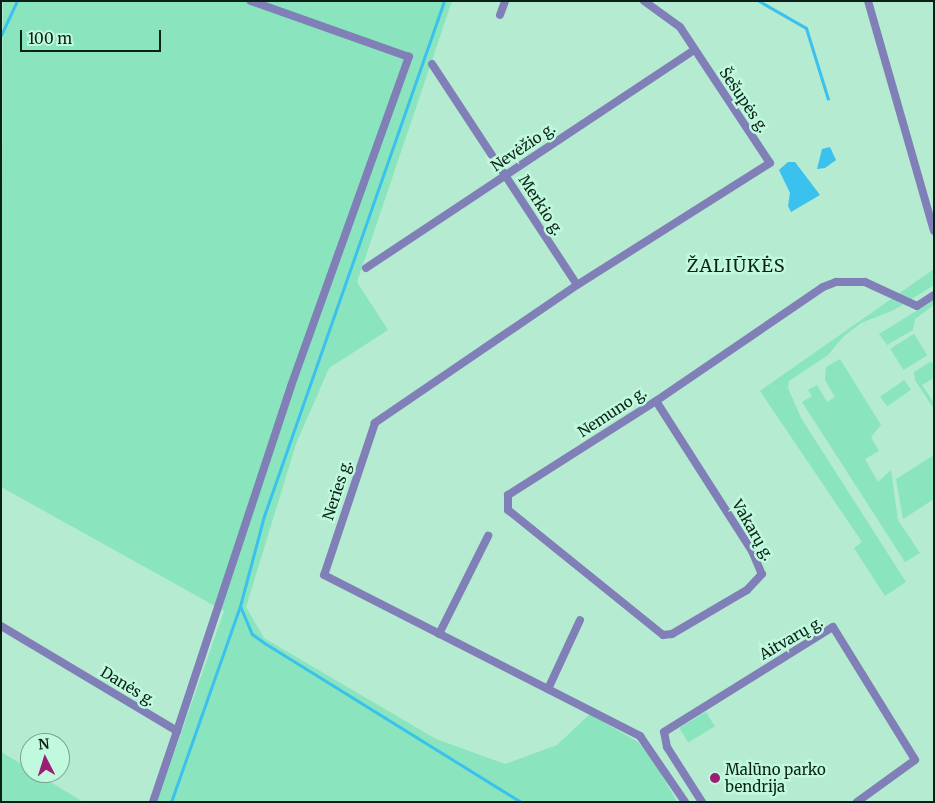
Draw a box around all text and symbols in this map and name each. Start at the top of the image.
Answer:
scale bar [22,20,164,52]
text: 100 m [28,29,72,48]
street label: Šešupės g. [716,64,772,136]
street label: Nevėžio g. [488,119,558,175]
street label: Merkio g. [515,172,567,238]
district label: ŽALIŪKĖS [686,255,786,277]
street label: Nemuno g. [574,383,650,441]
street label: Neries g. [319,458,355,522]
street label: Vakarų g. [728,496,778,564]
street label: Aitvarų g. [756,613,826,663]
street label: Danės g. [97,663,159,709]
north arrow [20,733,70,783]
text: N [37,735,50,754]
place label: Malūno parko bendrija [725,760,826,795]
marker: Malūno parko bendrija [709,772,721,784]

